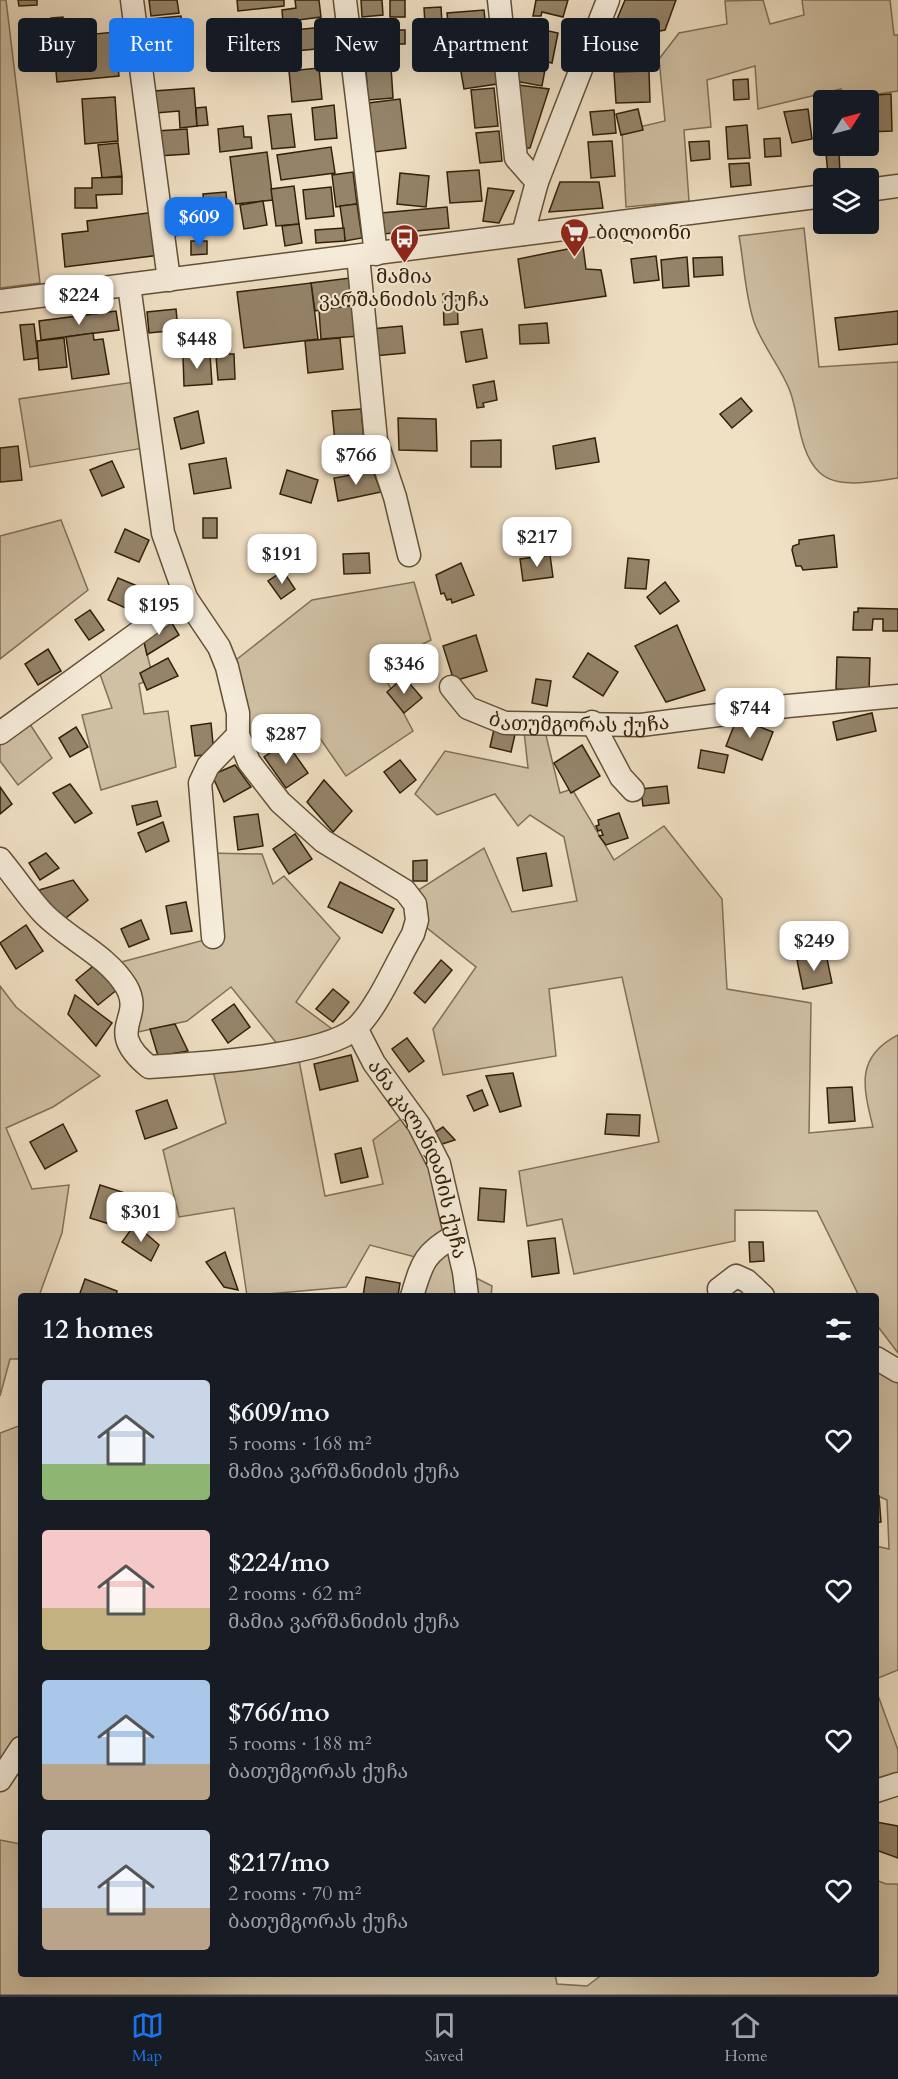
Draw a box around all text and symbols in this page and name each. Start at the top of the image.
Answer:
chip: Buy [18,18,97,72]
chip: Rent [109,18,194,72]
chip: Filters [206,18,302,72]
chip: New [314,18,400,72]
chip: Apartment [412,18,549,72]
chip: House [561,18,660,72]
north arrow [813,90,879,156]
map controls [813,90,879,234]
button: layers [813,168,879,234]
pin: $609 [163,197,235,248]
text: $609 [179,203,219,230]
supermarket icon: ბილიონი [559,216,591,258]
place label: ბილიონი [596,219,691,246]
bus stop icon: მამია ვარშანიძის ქუჩა [388,222,420,264]
place label: მამია ვარშანიძის ქუჩა [319,263,489,313]
pin: $224 [43,275,115,326]
text: $224 [59,281,99,308]
pin: $448 [161,319,233,370]
text: $448 [177,325,217,352]
pin: $766 [320,435,392,486]
text: $766 [336,441,376,468]
pin: $217 [501,517,573,568]
text: $217 [517,523,557,550]
pin: $191 [246,534,318,585]
text: $191 [262,540,302,567]
pin: $195 [123,585,195,636]
text: $195 [139,591,179,618]
pin: $346 [368,644,440,695]
text: $346 [384,650,424,677]
pin: $744 [714,688,786,739]
text: $744 [730,694,770,721]
street label: ბათუმგორას ქუჩა [485,704,671,739]
pin: $287 [250,714,322,765]
text: $287 [266,720,306,747]
pin: $249 [778,921,850,972]
text: $249 [794,927,834,954]
street label: ანა კალანდაძის ქუჩა [362,1054,474,1261]
pin: $301 [105,1192,177,1243]
text: $301 [121,1198,161,1225]
text: 12 homes [42,1312,153,1347]
icon: filters [822,1313,855,1346]
text: $609/mo [228,1395,330,1430]
icon: home [90,1404,162,1476]
icon: heart [822,1424,855,1457]
text: 5 rooms · 168 m² [228,1430,372,1457]
text: მამია ვარშანიძის ქუჩა [228,1458,460,1485]
text: $224/mo [228,1545,330,1580]
icon: home [90,1554,162,1626]
icon: heart [822,1574,855,1607]
text: 2 rooms · 62 m² [228,1580,361,1607]
text: მამია ვარშანიძის ქუჩა [228,1608,460,1635]
text: $766/mo [228,1695,330,1730]
icon: home [90,1704,162,1776]
icon: heart [822,1724,855,1757]
text: 5 rooms · 188 m² [228,1730,372,1757]
text: ბათუმგორას ქუჩა [228,1758,408,1785]
text: $217/mo [228,1845,330,1880]
icon: home [90,1854,162,1926]
icon: heart [822,1874,855,1907]
text: 2 rooms · 70 m² [228,1880,361,1907]
text: ბათუმგორას ქუჩა [228,1908,408,1935]
tab: Map [131,2009,164,2067]
tab: Saved [425,2009,463,2067]
tab: Home [725,2009,767,2067]

